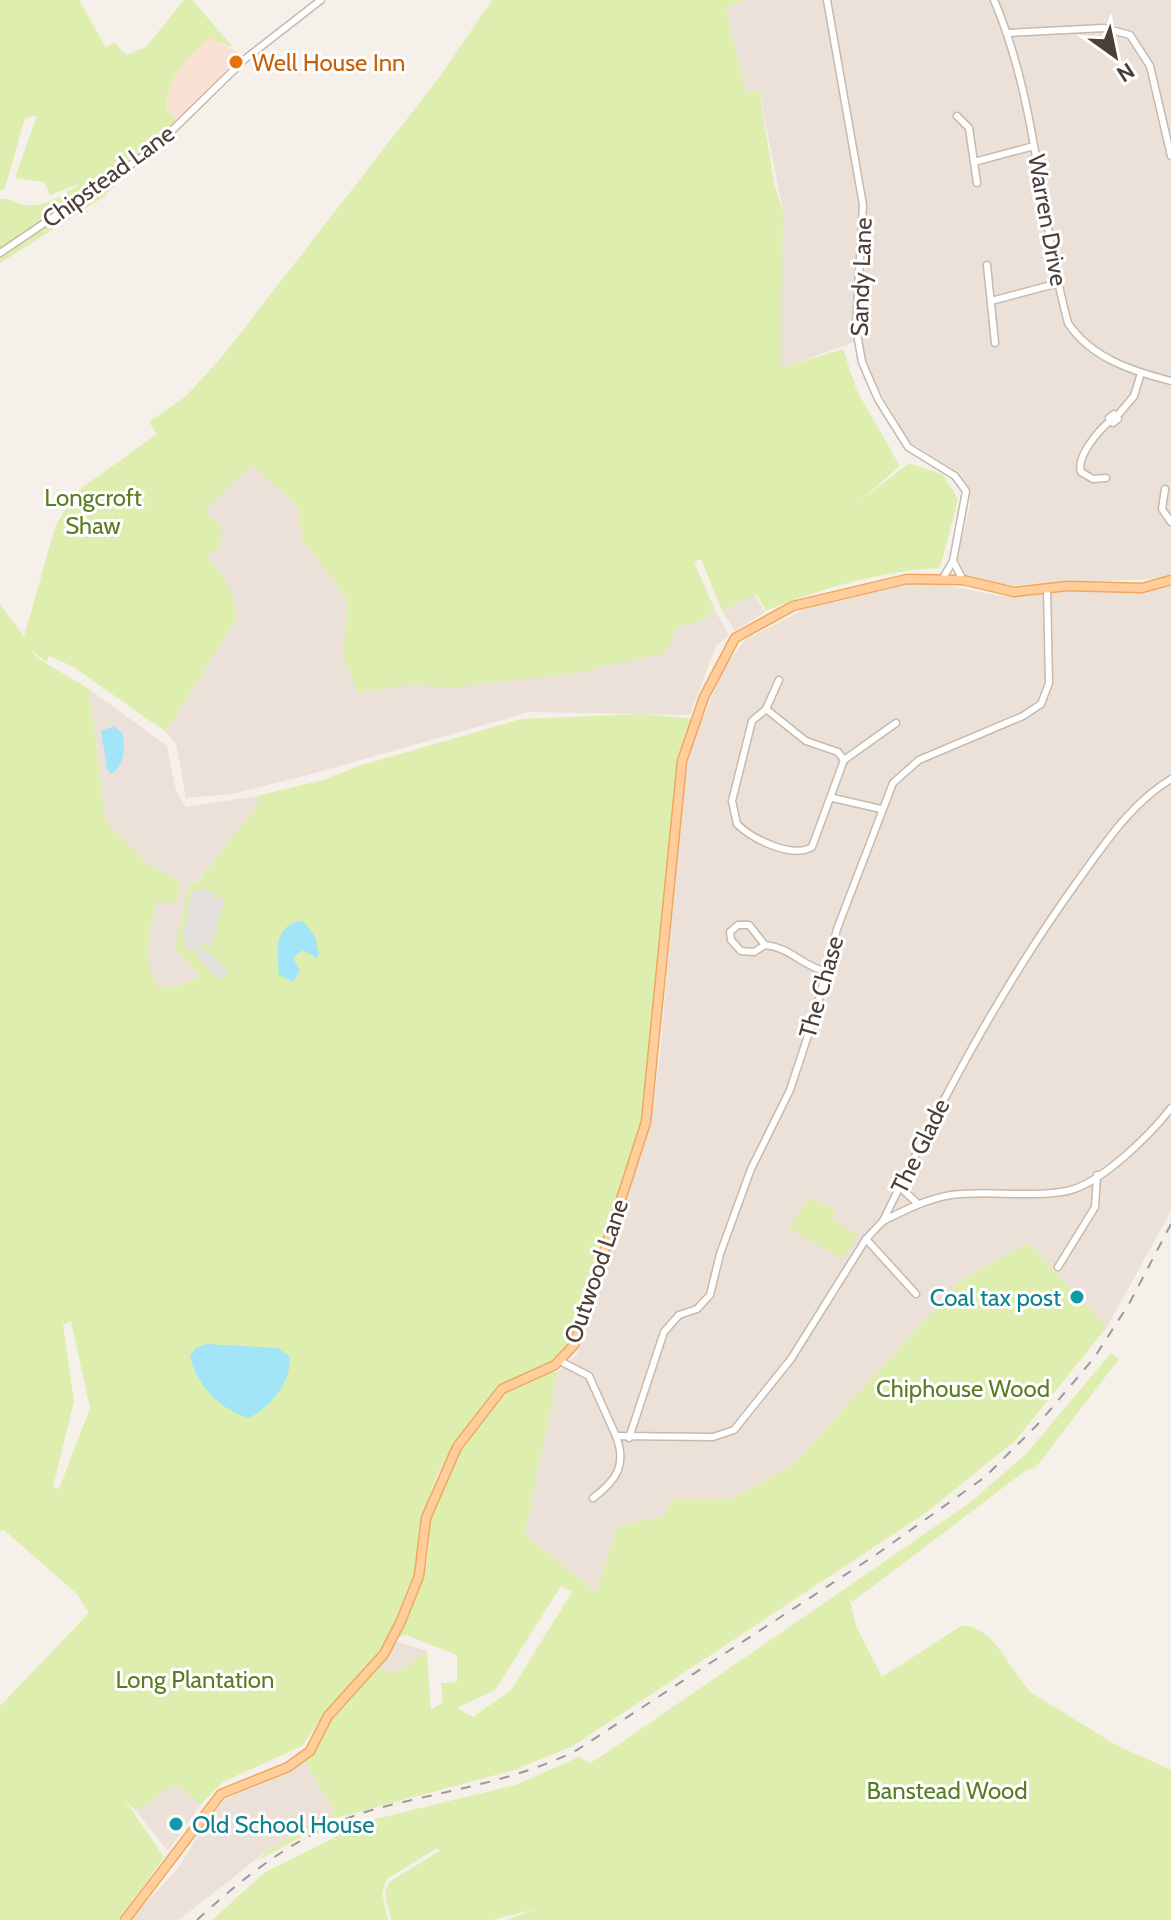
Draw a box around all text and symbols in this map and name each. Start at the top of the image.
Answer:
north arrow [1075,16,1155,96]
place label: Well House Inn [252,48,406,77]
marker: Well House Inn [227,53,245,71]
text: N [1112,57,1139,88]
street label: Chipstead Lane [36,118,180,234]
street label: Warren Drive [1022,152,1074,288]
street label: Sandy Lane [844,217,878,337]
park label: Longcroft Shaw [44,483,142,540]
street label: The Chase [793,933,849,1041]
street label: The Glade [885,1094,955,1198]
street label: Outwood Lane [558,1195,634,1347]
place label: Coal tax post [930,1283,1061,1312]
marker: Coal tax post [1068,1288,1086,1306]
park label: Chiphouse Wood [876,1374,1050,1403]
park label: Long Plantation [116,1665,274,1694]
park label: Banstead Wood [866,1776,1028,1805]
place label: Old School House [192,1810,375,1839]
marker: Old School House [167,1815,185,1833]

